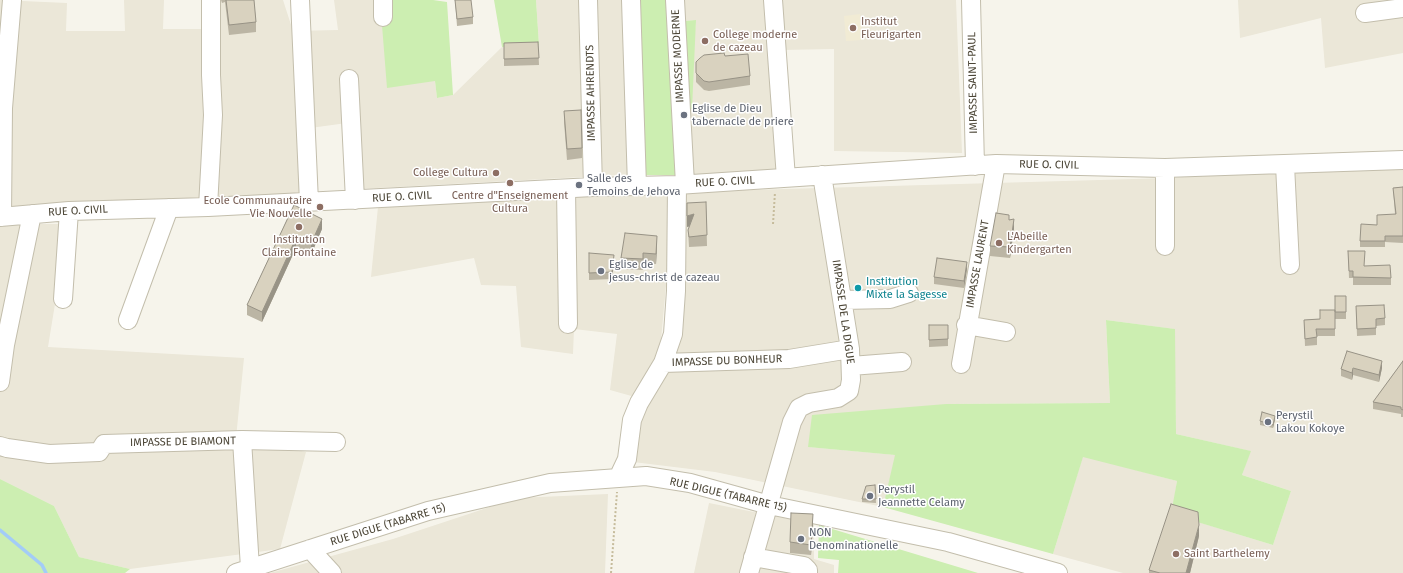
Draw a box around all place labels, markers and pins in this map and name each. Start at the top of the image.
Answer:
place label: Institut Fleurigarten [861,15,921,41]
marker: Institut Fleurigarten [848,23,858,33]
place label: College moderne de cazeau [713,28,797,54]
marker: College moderne de cazeau [700,36,710,46]
place label: Eglise de Dieu tabernacle de priere [692,102,794,128]
marker: Eglise de Dieu tabernacle de priere [679,110,689,120]
place label: College Cultura [413,166,488,180]
marker: College Cultura [491,168,501,178]
place label: Salle des Temoins de Jehova [587,172,680,198]
marker: Centre d"Enseignement Cultura [505,178,515,188]
marker: Salle des Temoins de Jehova [574,180,584,190]
place label: Centre d"Enseignement Cultura [452,189,568,215]
place label: Ecole Communautaire Vie Nouvelle [203,194,312,220]
marker: Ecole Communautaire Vie Nouvelle [315,202,325,212]
marker: Institution Claire Fontaine [294,222,304,232]
place label: L'Abeille Kindergarten [1007,230,1072,256]
place label: Institution Claire Fontaine [262,233,336,259]
marker: L'Abeille Kindergarten [994,238,1004,248]
place label: Eglise de jesus-christ de cazeau [609,258,720,284]
marker: Eglise de jesus-christ de cazeau [596,266,606,276]
place label: Institution Mixte la Sagesse [866,275,947,301]
marker: Institution Mixte la Sagesse [853,283,863,293]
place label: Perystil Lakou Kokoye [1276,409,1345,435]
marker: Perystil Lakou Kokoye [1263,417,1273,427]
place label: Perystil Jeannette Celamy [878,483,965,509]
marker: Perystil Jeannette Celamy [865,491,875,501]
place label: NON Denominationelle [809,526,898,552]
marker: NON Denominationelle [796,534,806,544]
place label: Saint Barthelemy [1184,547,1270,561]
marker: Saint Barthelemy [1171,549,1181,559]

